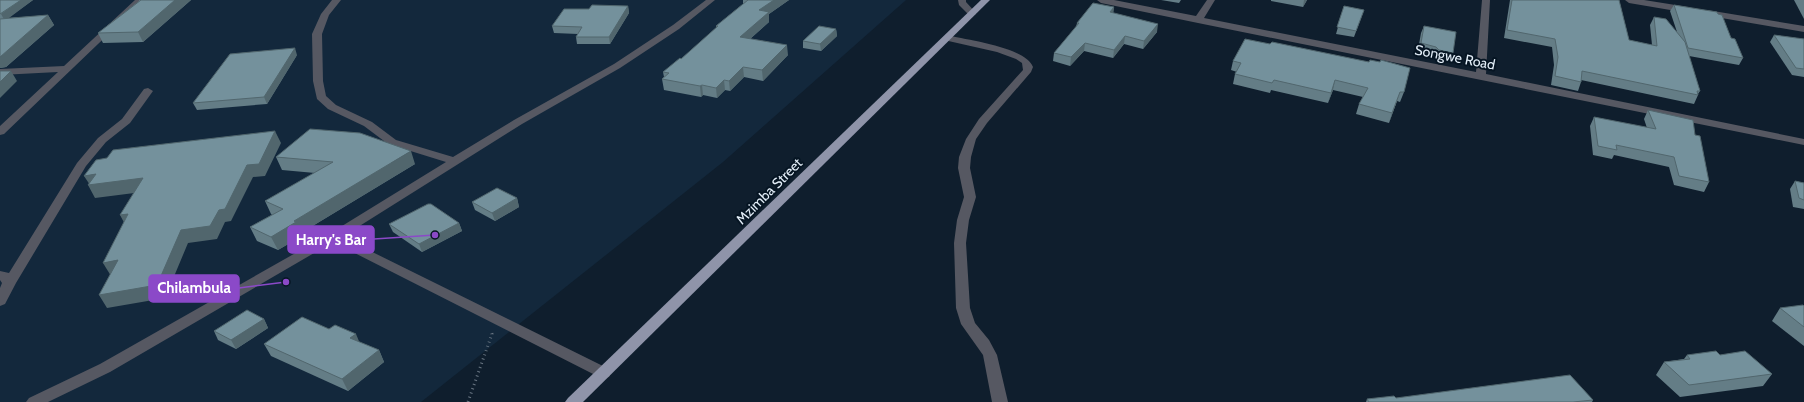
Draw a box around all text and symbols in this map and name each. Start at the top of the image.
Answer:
street label: Songwe Road [1413,40,1497,74]
street label: Mzimba Street [732,154,806,228]
callout: Harry's Bar [288,226,374,253]
text: Harry's Bar [296,231,366,249]
callout: Chilambula [149,275,239,302]
text: Chilambula [157,279,231,297]

